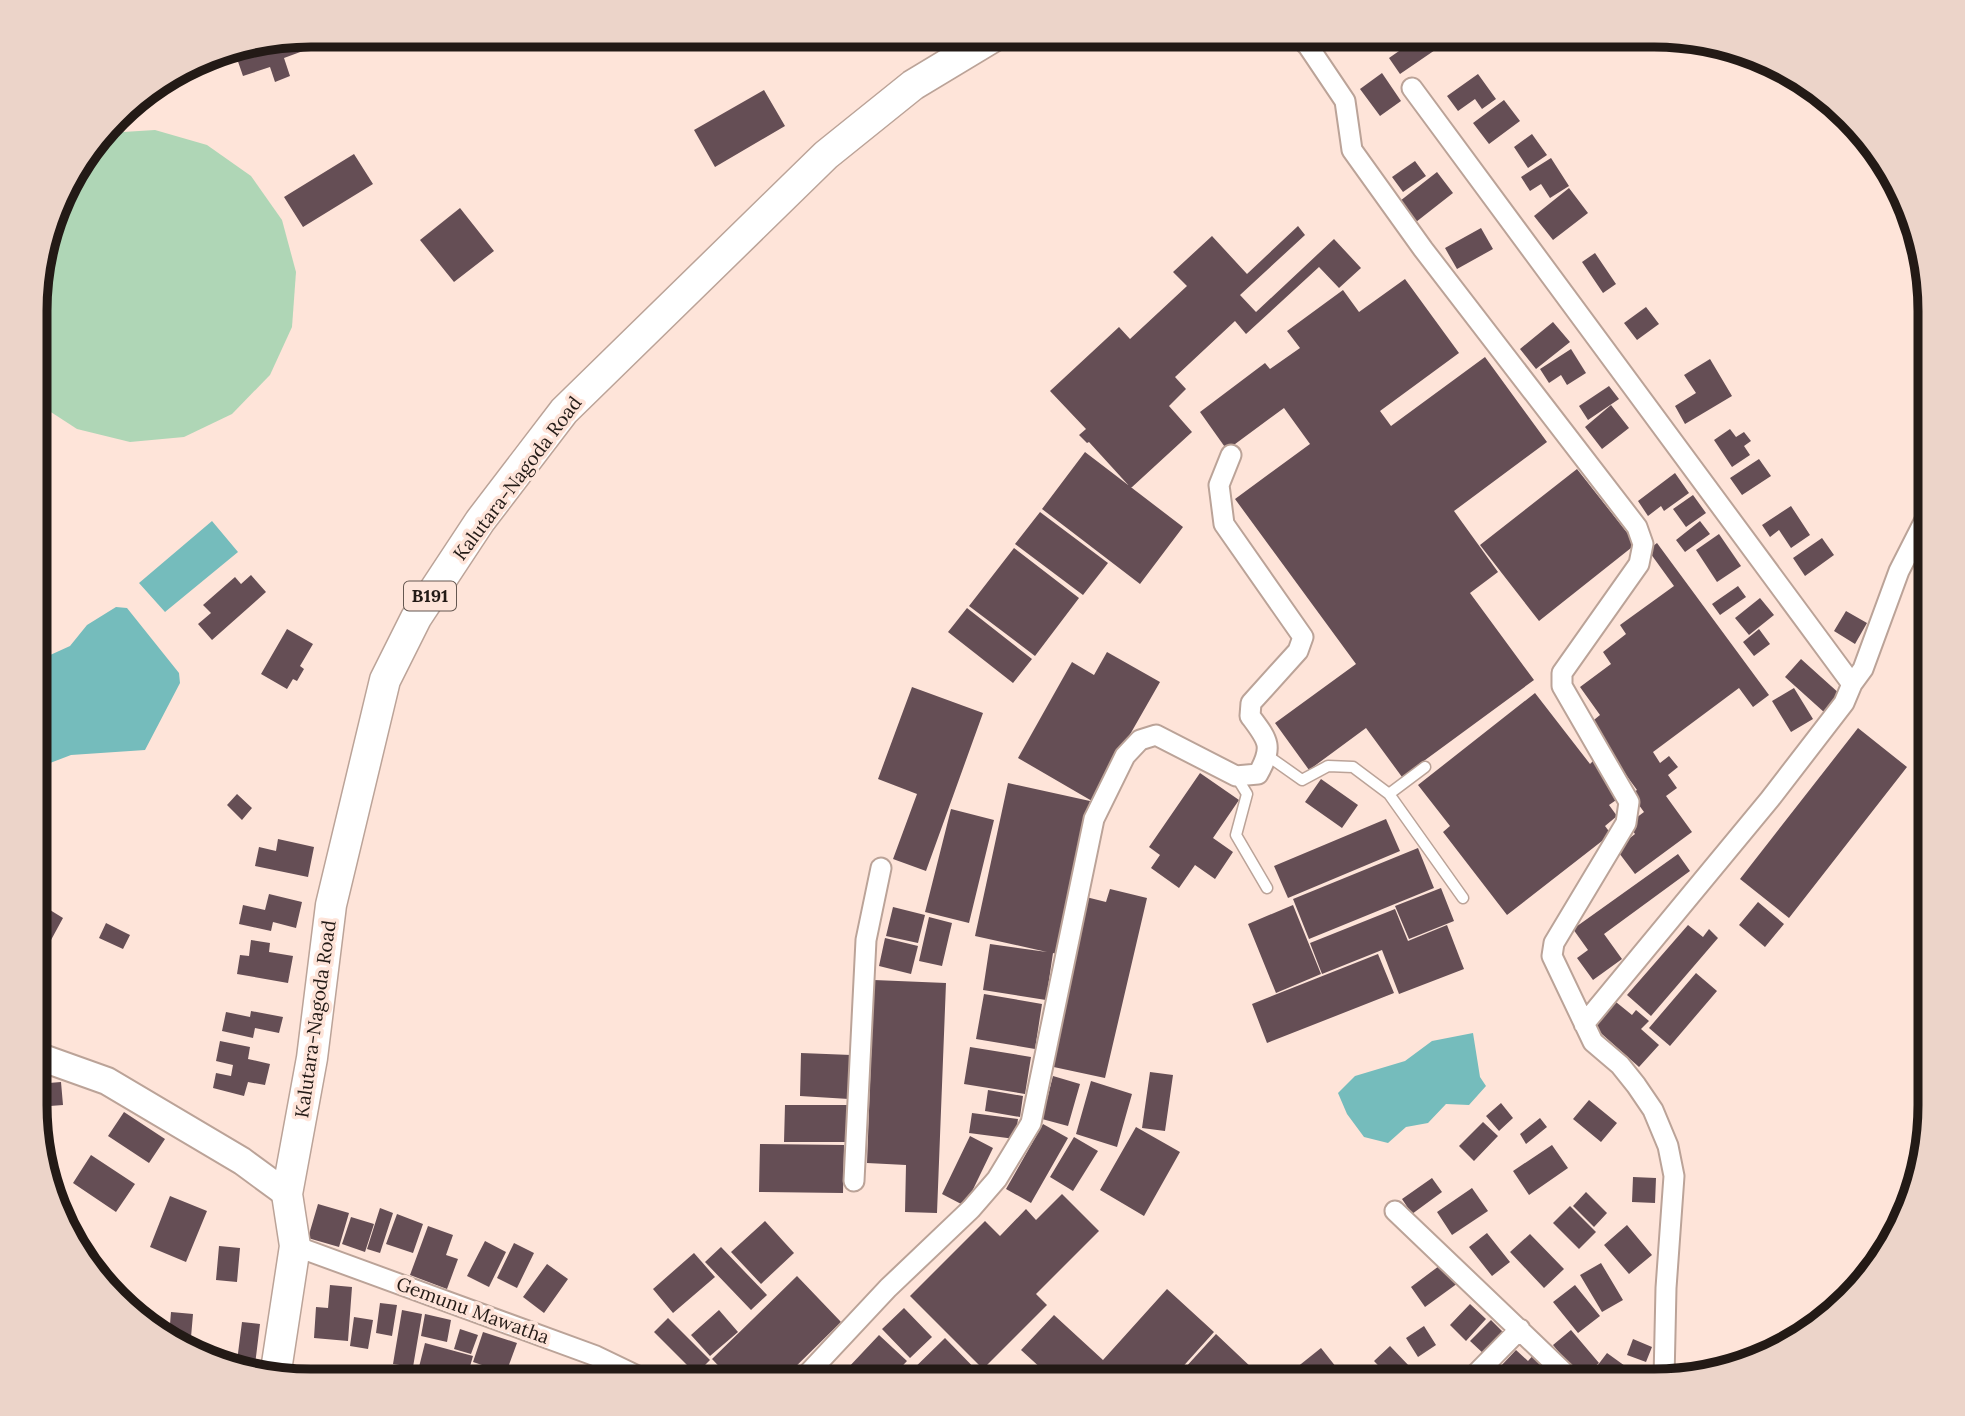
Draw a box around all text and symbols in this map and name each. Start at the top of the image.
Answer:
street label: Kalutara-Nagoda Road [447,391,587,565]
road number: B191 [404,582,456,610]
street label: Kalutara-Nagoda Road [289,919,341,1119]
street label: Gemunu Mawatha [393,1271,553,1349]

